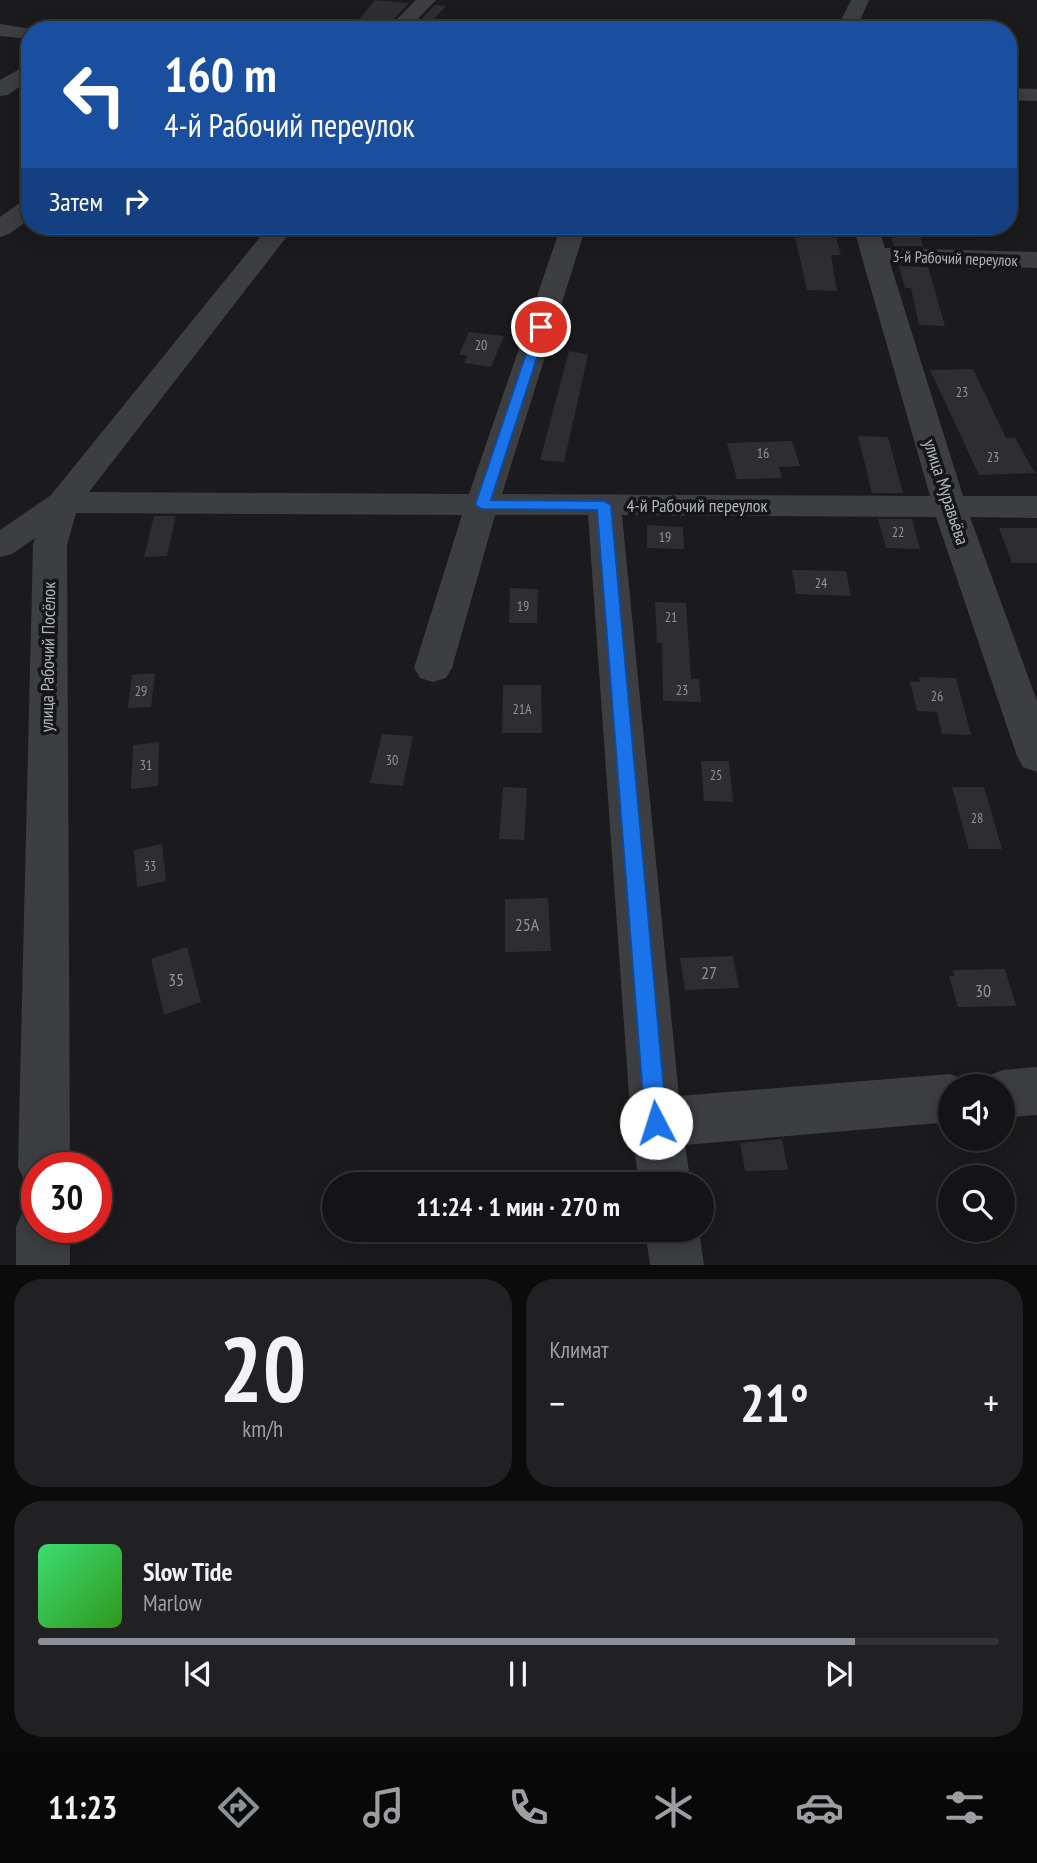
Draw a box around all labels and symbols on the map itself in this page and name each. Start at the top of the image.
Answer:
street label: 3-й Рабочий переулок [892,246,1019,270]
pin [511,297,571,357]
house number: 20 [475,336,487,354]
house number: 23 [956,383,968,401]
street label: улица Муравьёва [919,436,974,548]
house number: 16 [757,444,769,462]
house number: 23 [987,448,999,466]
street label: 4-й Рабочий переулок [626,494,768,517]
house number: 22 [892,523,904,541]
house number: 19 [659,528,671,546]
house number: 24 [815,574,828,592]
street label: улица Рабочий Посёлок [35,582,60,732]
house number: 19 [517,597,529,615]
house number: 21 [665,608,677,626]
house number: 23 [676,681,688,699]
house number: 29 [135,682,147,700]
house number: 26 [931,687,943,705]
house number: 21А [512,700,532,718]
house number: 30 [386,751,398,769]
house number: 31 [140,756,152,774]
house number: 25 [710,766,722,784]
house number: 28 [971,809,983,827]
house number: 33 [144,857,156,875]
house number: 25А [515,913,540,936]
house number: 27 [701,961,717,984]
house number: 35 [168,968,184,991]
house number: 30 [975,979,991,1002]
position arrow [619,1086,693,1160]
speed limit sign: 30 [21,1152,112,1243]

